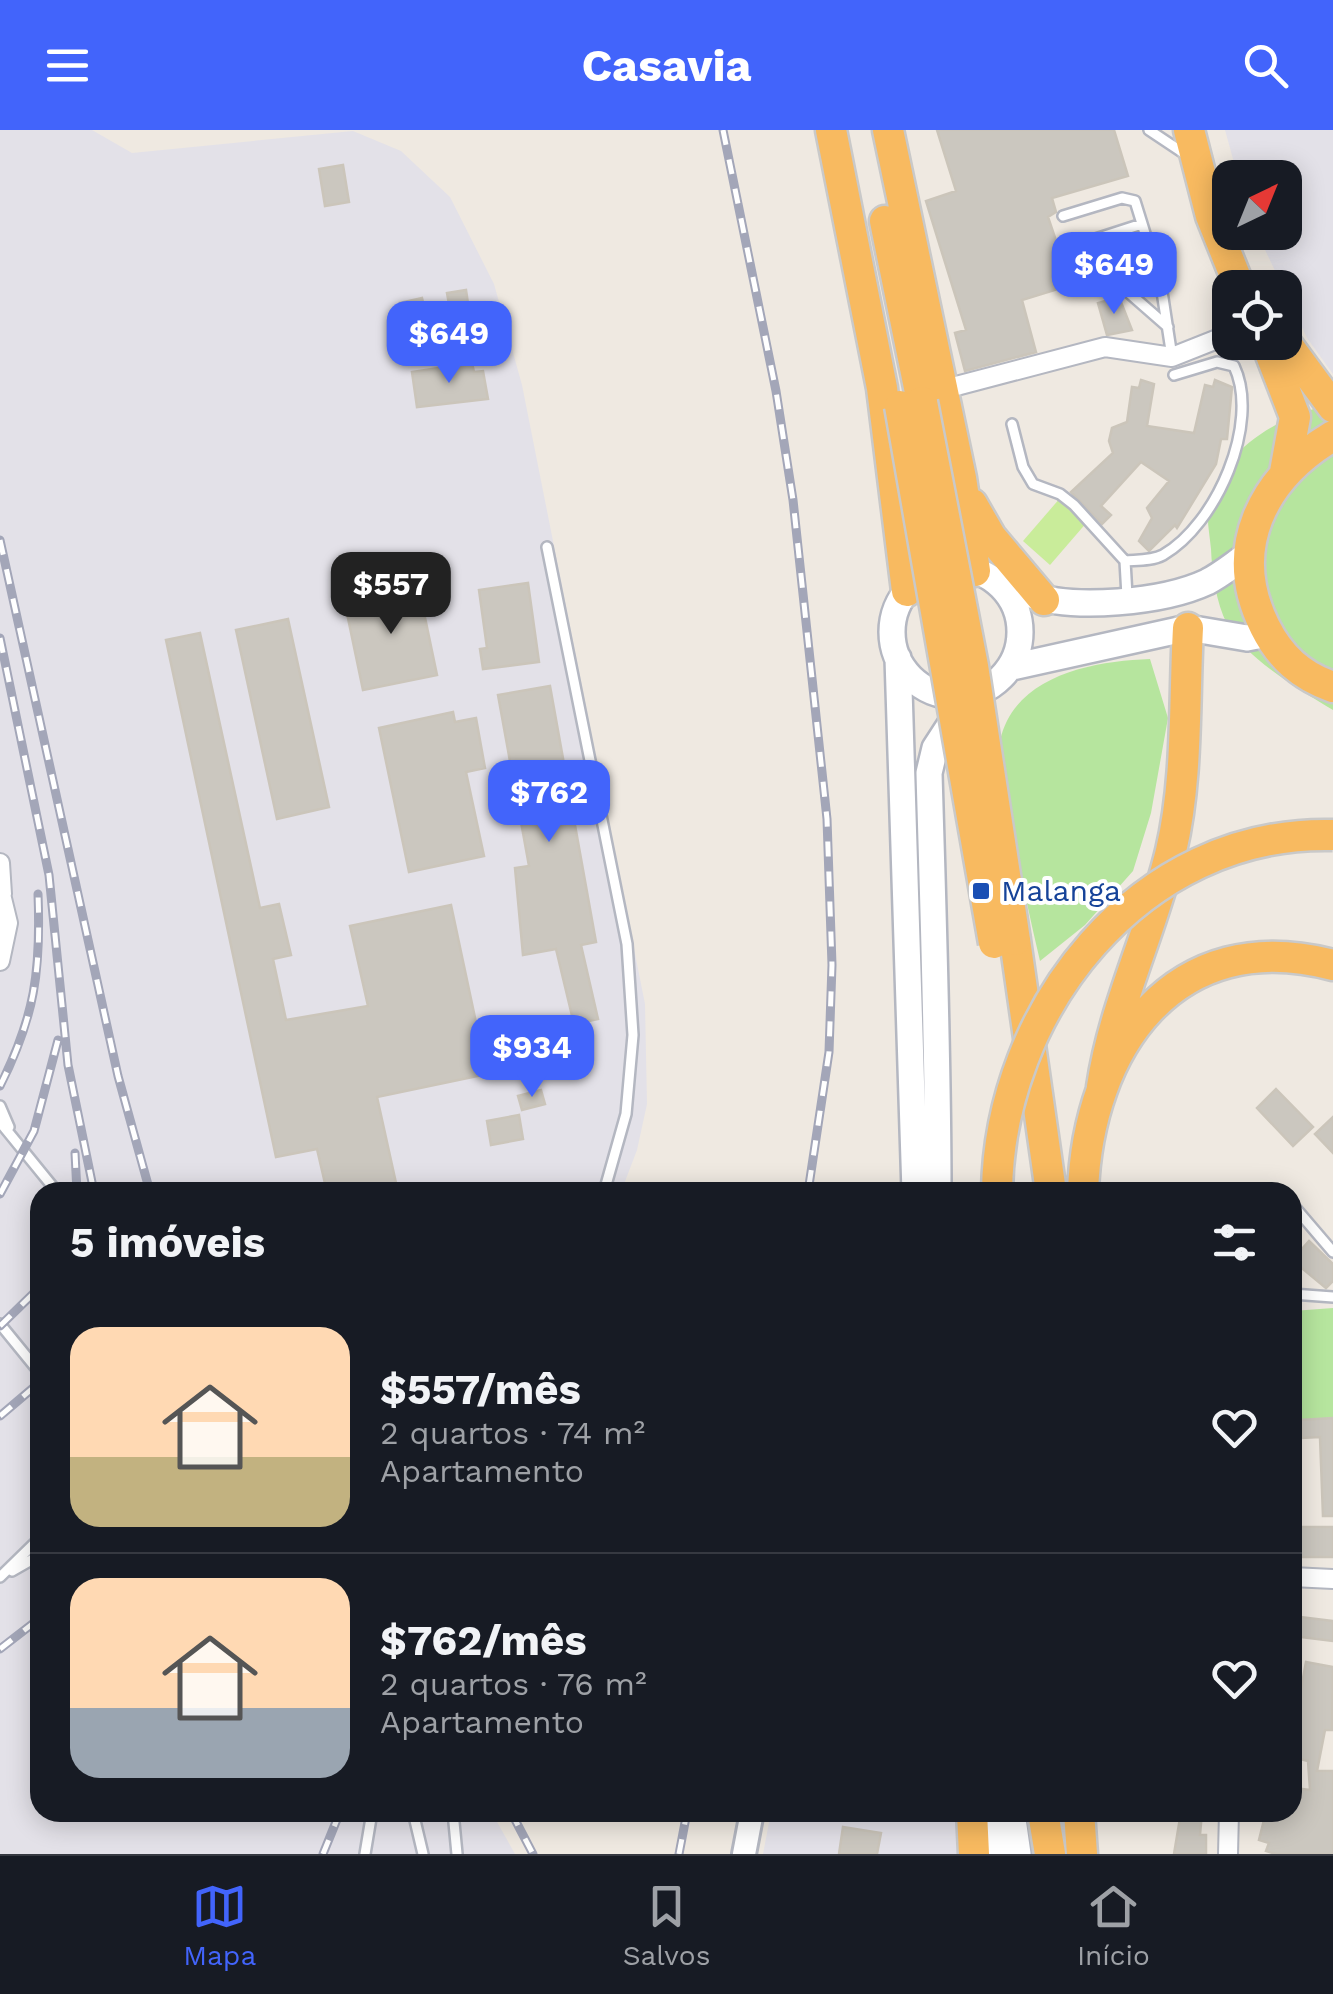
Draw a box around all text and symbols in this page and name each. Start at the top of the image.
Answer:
icon: menu [40,38,95,93]
icon: search [1238,38,1293,93]
text: Casavia [581,39,752,92]
north arrow [1212,160,1302,250]
map controls [1212,160,1302,360]
pin: $649 [1055,232,1173,317]
text: $649 [1074,245,1154,283]
button: locate [1212,270,1302,360]
pin: $649 [390,301,508,386]
text: $649 [409,314,489,352]
pin: $557 [332,552,450,637]
text: $557 [353,565,429,603]
pin: $762 [490,760,608,845]
text: $762 [510,773,588,811]
place label: Malanga [1001,873,1121,908]
marker: Malanga [970,880,992,902]
pin: $934 [473,1015,591,1100]
text: $934 [492,1028,572,1066]
icon: filters [1207,1215,1262,1270]
text: 5 imóveis [70,1218,265,1267]
text: $557/mês [380,1365,581,1414]
icon: home [150,1367,270,1487]
icon: heart [1207,1400,1262,1455]
text: 2 quartos · 74 m² [380,1414,645,1452]
text: Apartamento [380,1452,584,1490]
text: $762/mês [380,1616,587,1665]
icon: home [150,1618,270,1738]
icon: heart [1207,1651,1262,1706]
text: 2 quartos · 76 m² [380,1665,647,1703]
text: Apartamento [380,1703,584,1741]
tab: Mapa [183,1879,256,1972]
tab: Salvos [623,1879,710,1972]
tab: Início [1077,1879,1150,1972]

